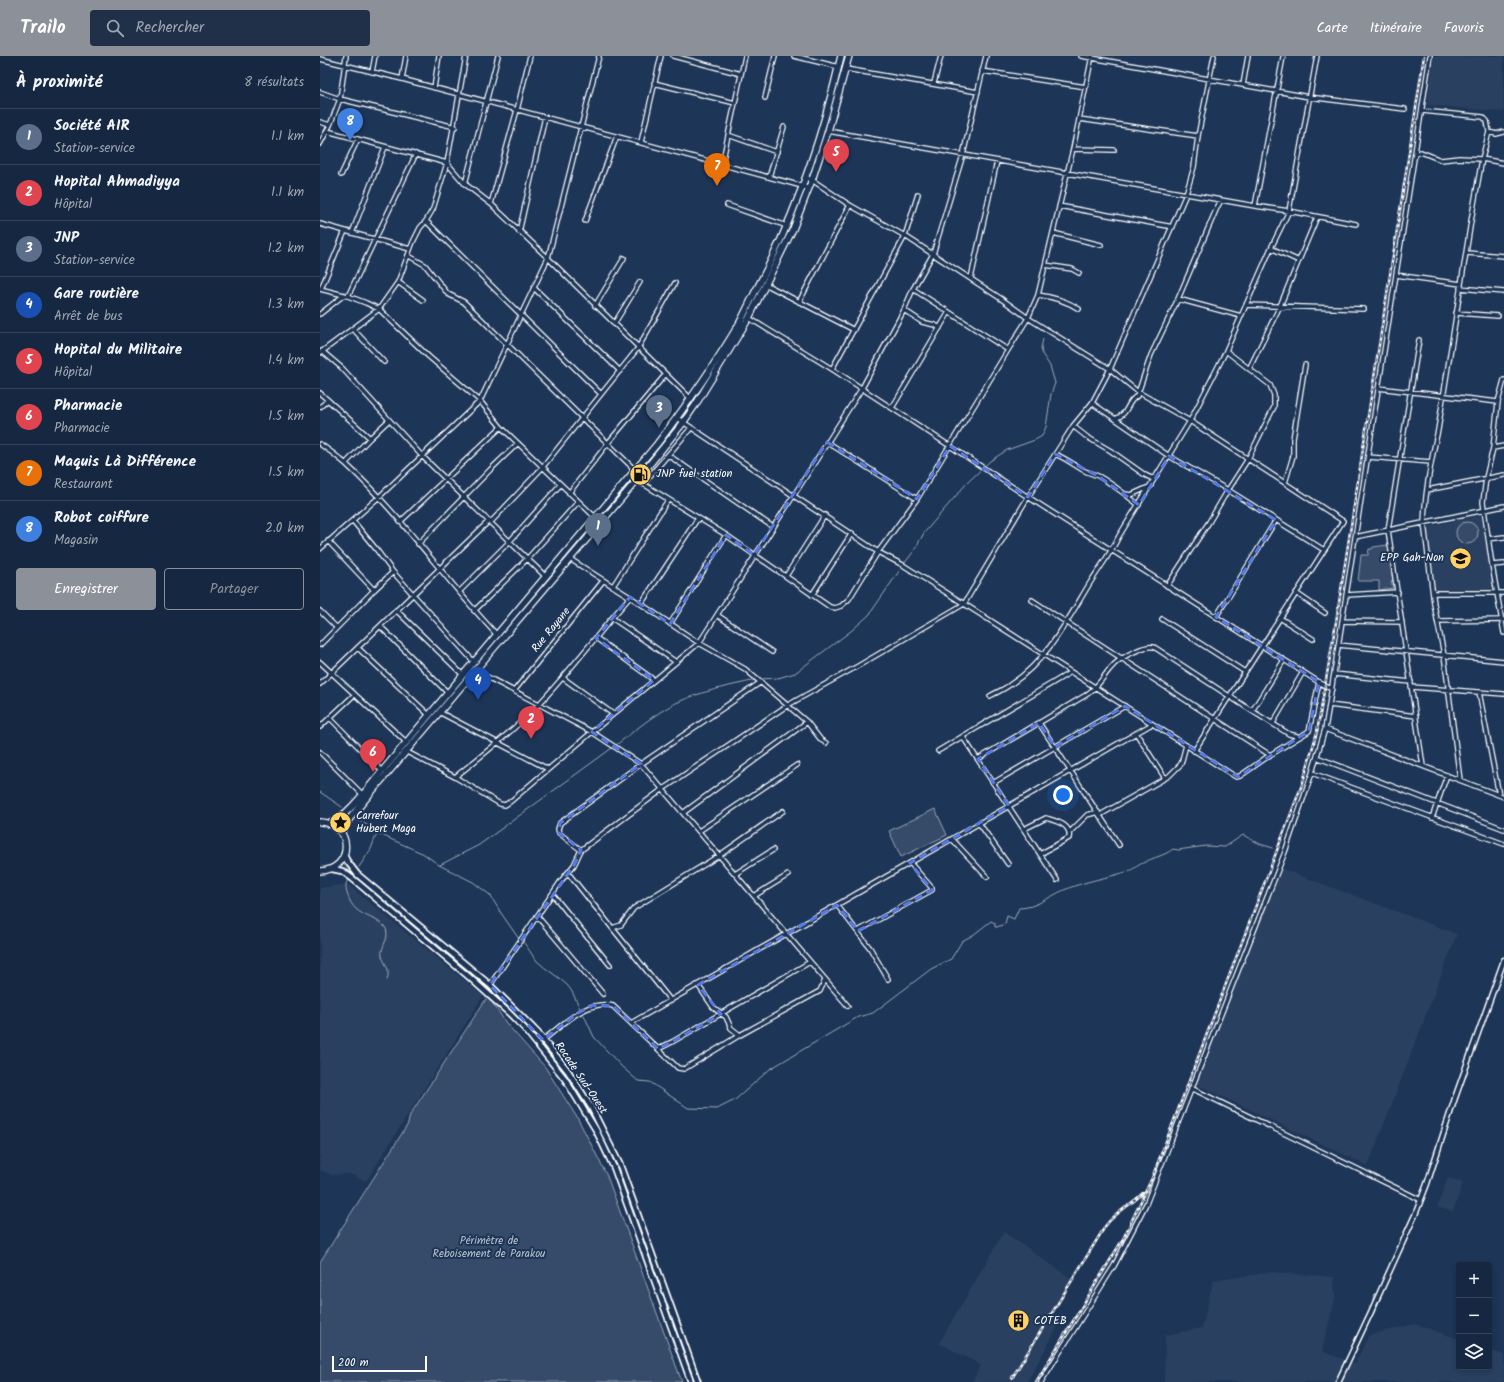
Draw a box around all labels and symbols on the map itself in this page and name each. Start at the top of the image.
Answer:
pin: 8 [337,108,363,141]
pin: 5 [823,139,849,172]
pin: 7 [704,153,730,186]
pin: 3 [646,395,672,428]
fuel station icon: JNP fuel station [628,461,654,487]
place label: JNP fuel station [656,465,732,483]
pin: 1 [585,513,611,546]
school or university icon: EPP Gah-Non [1447,545,1473,571]
place label: EPP Gah-Non [1380,549,1444,567]
street label: Rue Rayane [527,603,575,657]
pin: 4 [465,667,491,700]
pin: 2 [518,706,544,739]
pin: 6 [360,739,386,772]
your location [1053,785,1073,805]
place label: Carrefour Hubert Maga [356,807,416,838]
place icon: Carrefour Hubert Maga [328,809,354,835]
street label: Rocade Sud-Ouest [550,1038,612,1118]
park label: Périmètre de Reboisement de Parakou [433,1232,546,1263]
building icon: COTEB [1005,1308,1031,1334]
place label: COTEB [1034,1312,1067,1330]
scale bar [332,1354,427,1373]

